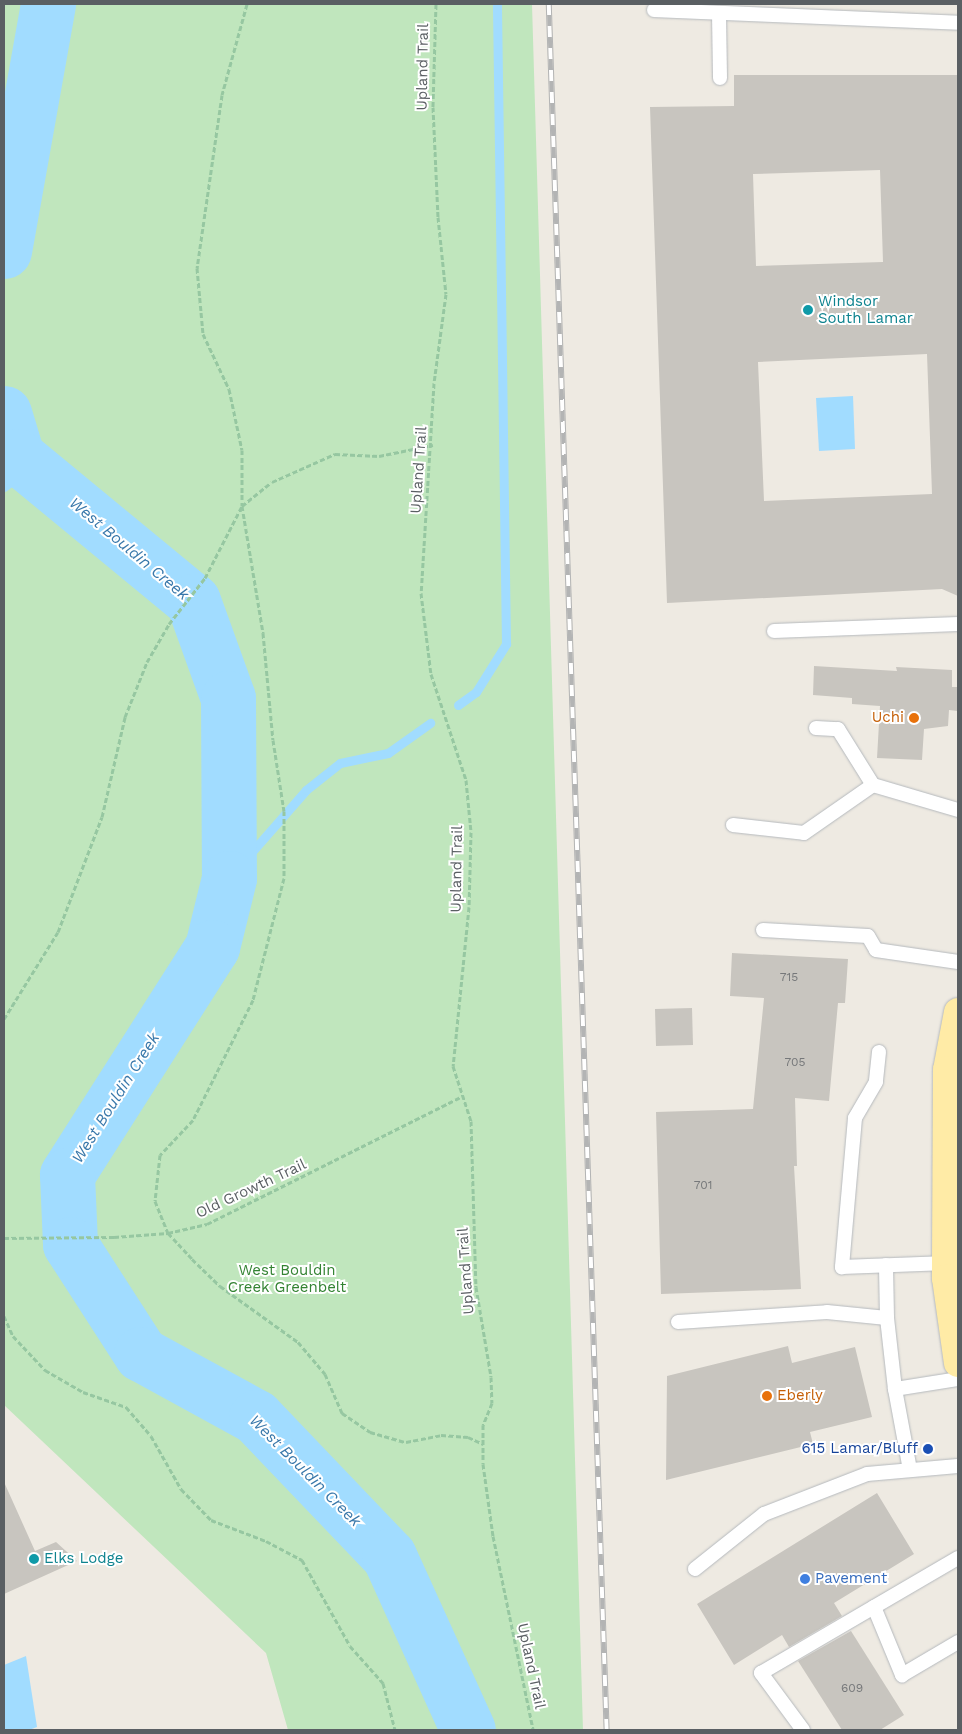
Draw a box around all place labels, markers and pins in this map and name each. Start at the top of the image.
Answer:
place label: Windsor South Lamar [818,292,913,327]
marker: Windsor South Lamar [802,304,814,316]
place label: Uchi [872,709,904,727]
marker: Uchi [908,712,920,724]
place label: Eberly [777,1387,823,1405]
marker: Eberly [761,1390,773,1402]
place label: 615 Lamar/Bluff [801,1440,918,1458]
marker: 615 Lamar/Bluff [922,1443,934,1455]
place label: Elks Lodge [44,1550,123,1568]
marker: Elks Lodge [28,1553,40,1565]
place label: Pavement [815,1570,887,1588]
marker: Pavement [799,1573,811,1585]

